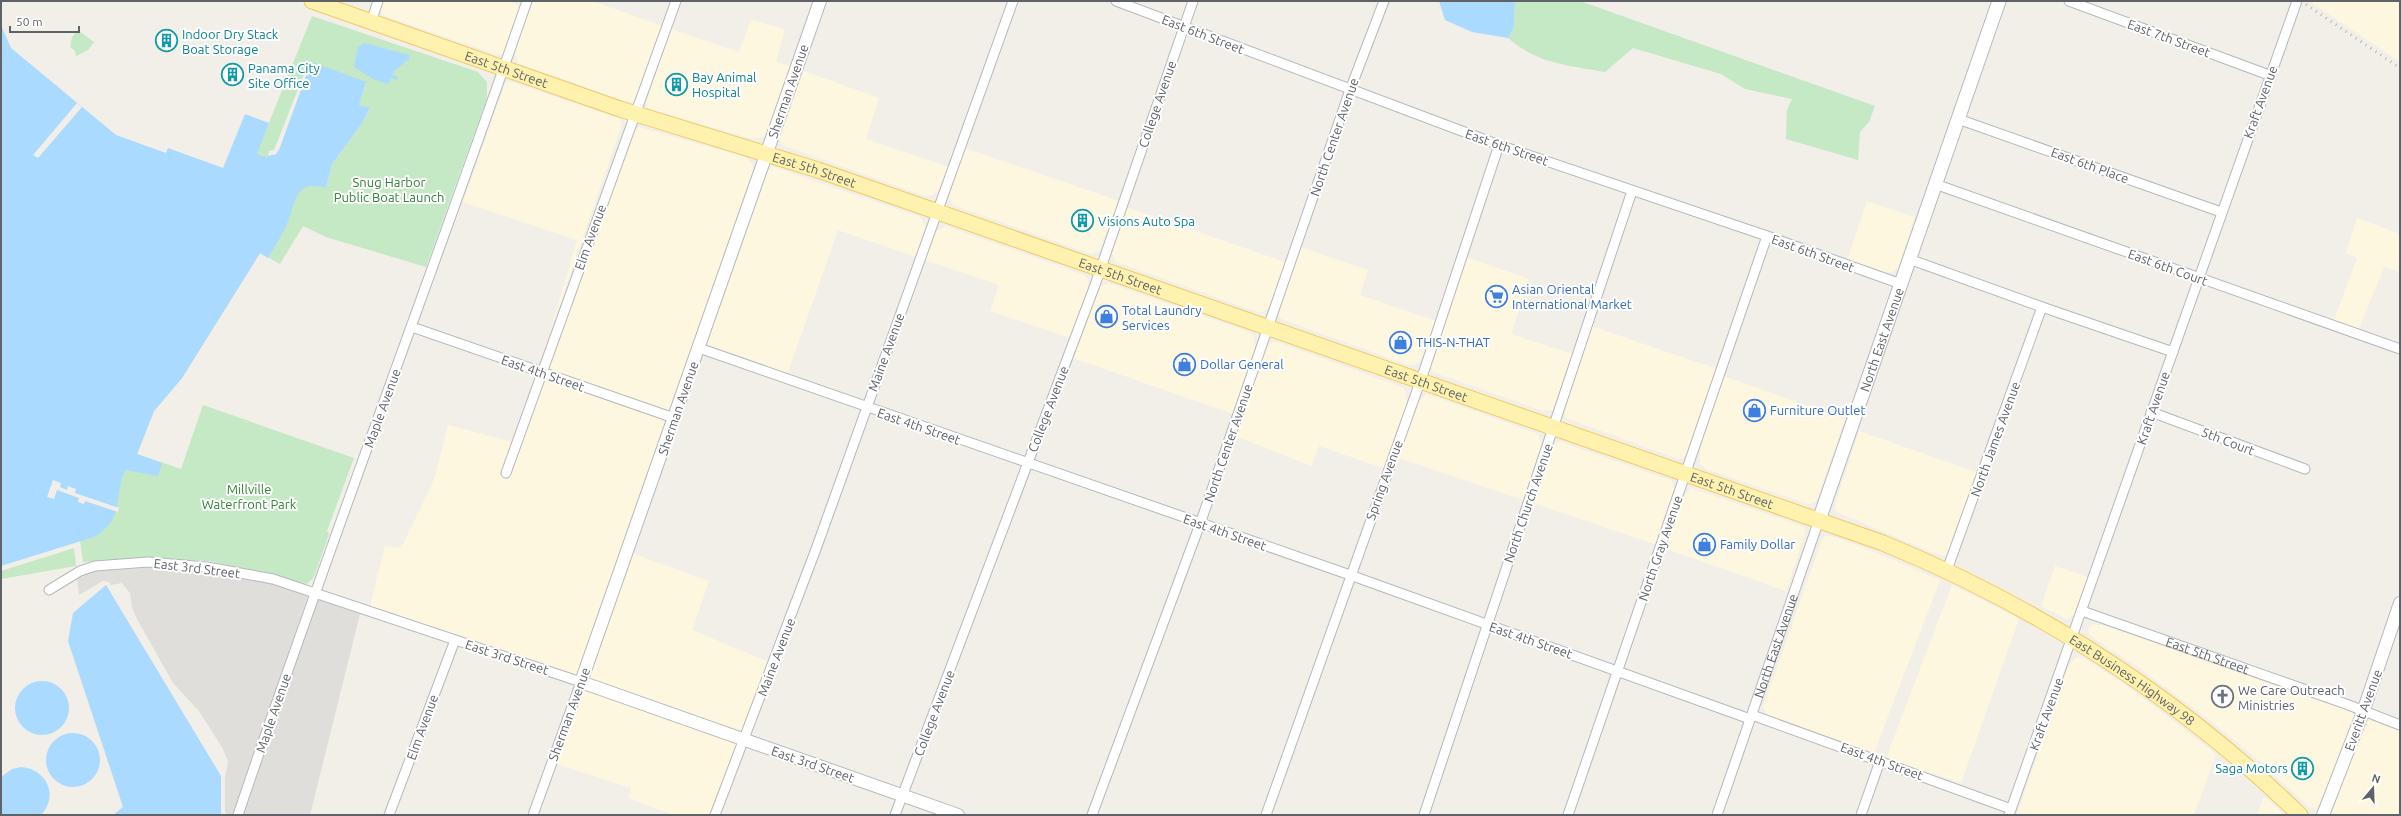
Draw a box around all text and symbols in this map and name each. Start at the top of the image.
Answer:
scale bar [10,8,79,34]
street label: East 6th Street [1160,12,1246,56]
text: 50 m [16,15,43,28]
street label: East 7th Street [2126,17,2212,59]
place label: Indoor Dry Stack Boat Storage [182,27,279,56]
building icon: Indoor Dry Stack Boat Storage [153,28,179,54]
street label: Sherman Avenue [765,42,811,140]
street label: East 5th Street [463,48,550,90]
street label: College Avenue [1136,59,1178,149]
place label: Panama City Site Office [248,61,320,90]
building icon: Panama City Site Office [220,62,246,88]
street label: Kraft Avenue [2240,64,2280,140]
place label: Bay Animal Hospital [692,70,757,99]
building icon: Bay Animal Hospital [664,71,690,97]
street label: North Center Avenue [1307,76,1361,198]
street label: East 6th Street [1464,126,1550,168]
street label: East 6th Place [2049,144,2131,186]
street label: East 5th Street [771,149,858,190]
park label: Snug Harbor Public Boat Launch [334,175,444,204]
street label: Elm Avenue [572,202,608,272]
building icon: Visions Auto Spa [1069,208,1095,234]
place label: Visions Auto Spa [1098,214,1195,228]
street label: East 6th Street [1770,232,1856,274]
street label: East 6th Court [2126,246,2210,288]
street label: East 5th Street [1077,255,1164,297]
place label: Asian Oriental International Market [1512,282,1632,311]
supermarket icon: Asian Oriental International Market [1483,283,1509,309]
street label: North East Avenue [1857,286,1906,393]
place label: Total Laundry Services [1122,303,1202,332]
shop icon: Total Laundry Services [1094,304,1120,330]
street label: Maine Avenue [865,311,907,393]
shop icon: THIS-N-THAT [1388,329,1414,355]
place label: THIS-N-THAT [1416,335,1490,349]
shop icon: Dollar General [1172,351,1198,377]
street label: East 4th Street [500,352,586,394]
place label: Dollar General [1200,357,1284,371]
street label: Sherman Avenue [655,359,701,457]
street label: East 5th Street [1383,362,1470,404]
street label: College Avenue [1025,364,1071,454]
street label: Maple Avenue [361,367,403,449]
street label: Kraft Avenue [2134,370,2172,446]
street label: North James Avenue [1968,380,2022,498]
street label: North Center Avenue [1201,382,1255,504]
shop icon: Furniture Outlet [1741,397,1767,423]
place label: Furniture Outlet [1770,403,1866,417]
street label: East 4th Street [876,405,962,447]
street label: 5th Court [2199,424,2257,458]
street label: Spring Avenue [1363,438,1405,522]
street label: North Church Avenue [1501,441,1555,565]
street label: East 5th Street [1689,469,1775,511]
park label: Millville Waterfront Park [202,482,297,511]
street label: North Gray Avenue [1635,493,1685,603]
street label: East 4th Street [1182,511,1268,553]
shop icon: Family Dollar [1691,531,1717,557]
place label: Family Dollar [1720,537,1795,551]
street label: East 3rd Street [153,556,241,580]
street label: North East Avenue [1751,592,1800,700]
street label: Maine Avenue [755,616,797,698]
street label: East 4th Street [1488,619,1574,661]
street label: East Business Highway 98 [2067,632,2198,728]
street label: East 5th Street [2164,634,2251,676]
street label: East 3rd Street [464,637,550,677]
street label: Sherman Avenue [546,665,592,763]
street label: Everitt Avenue [2342,667,2384,753]
street label: College Avenue [911,668,957,758]
street label: Maple Avenue [253,672,293,754]
street label: Kraft Avenue [2026,676,2066,752]
place label: We Care Outreach Ministries [2238,683,2345,712]
church icon: We Care Outreach Ministries [2209,684,2235,710]
street label: Elm Avenue [404,692,440,762]
street label: East 4th Street [1839,740,1925,782]
street label: East 3rd Street [770,743,856,785]
building icon: Saga Motors [2290,755,2316,781]
place label: Saga Motors [2215,761,2288,775]
north arrow [2353,768,2393,808]
text: N [2370,772,2382,786]

